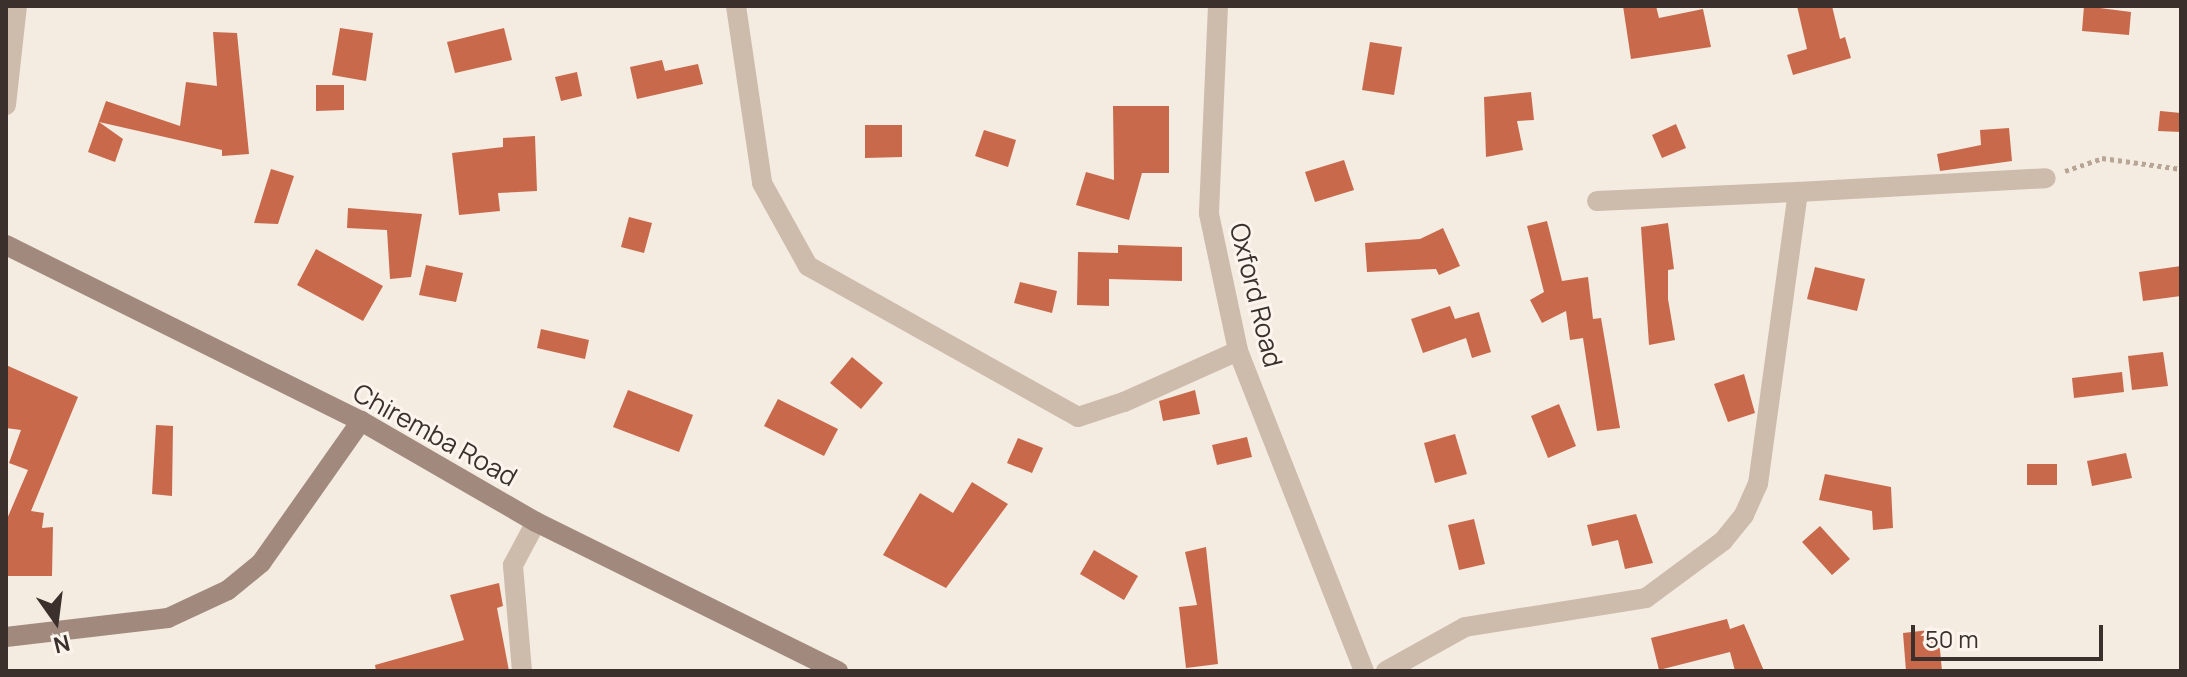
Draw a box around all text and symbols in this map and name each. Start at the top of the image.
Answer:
street label: Oxford Road [1223,220,1289,370]
street label: Chiremba Road [348,377,522,493]
north arrow [16,581,96,661]
scale bar [1915,609,2107,659]
text: 50 m [1925,622,1979,655]
text: N [51,628,73,661]

